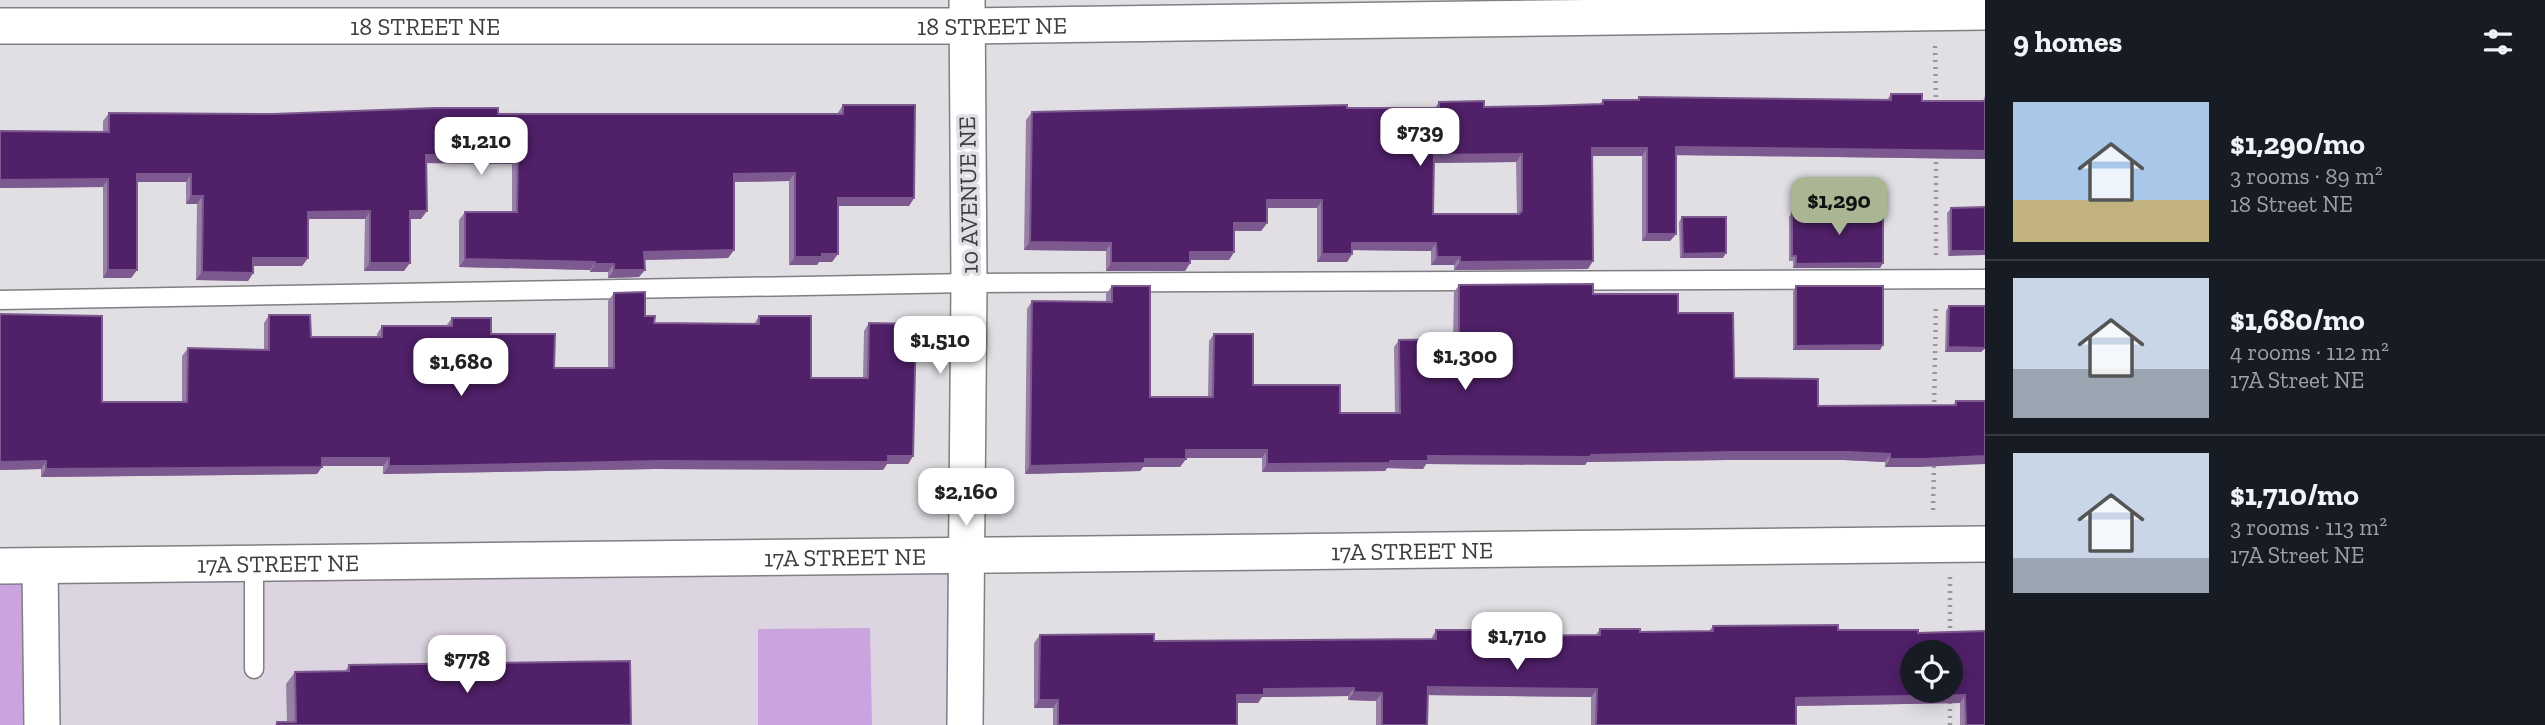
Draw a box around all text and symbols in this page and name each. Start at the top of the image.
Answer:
street label: 18 STREET NE [917,10,1067,41]
street label: 18 STREET NE [350,12,500,41]
icon: filters [2479,23,2517,61]
text: 9 homes [2013,24,2122,60]
pin: $739 [1379,108,1461,168]
street label: 10 AVENUE NE [952,116,984,274]
text: $739 [1396,117,1444,145]
pin: $1,210 [424,118,538,177]
text: $1,210 [451,126,511,154]
text: $1,290/mo [2230,126,2365,162]
icon: home [2069,130,2153,214]
text: 3 rooms · 89 m² [2230,162,2383,190]
pin: $1,290 [1782,177,1896,237]
text: $1,290 [1807,186,1871,214]
text: 18 Street NE [2230,190,2353,218]
text: $1,680/mo [2230,302,2365,338]
icon: home [2069,306,2153,390]
pin: $1,510 [883,316,997,376]
text: $1,510 [910,325,970,353]
pin: $1,300 [1408,332,1522,392]
pin: $1,680 [404,338,518,398]
text: 4 rooms · 112 m² [2230,338,2389,366]
text: $1,300 [1433,341,1497,369]
text: $1,680 [429,347,493,375]
text: 17A Street NE [2230,366,2364,394]
pin: $2,160 [909,468,1023,528]
text: $2,160 [934,477,998,505]
text: $1,710/mo [2230,477,2359,513]
icon: home [2069,481,2153,565]
text: 3 rooms · 113 m² [2230,513,2387,541]
street label: 17A STREET NE [1331,535,1493,566]
street label: 17A STREET NE [764,541,926,572]
text: 17A Street NE [2230,541,2364,569]
street label: 17A STREET NE [197,548,359,578]
pin: $1,710 [1460,612,1574,672]
text: $1,710 [1488,621,1547,649]
pin: $778 [426,636,508,695]
map controls [1900,640,1963,703]
button: locate [1900,640,1963,703]
text: $778 [444,644,490,672]

